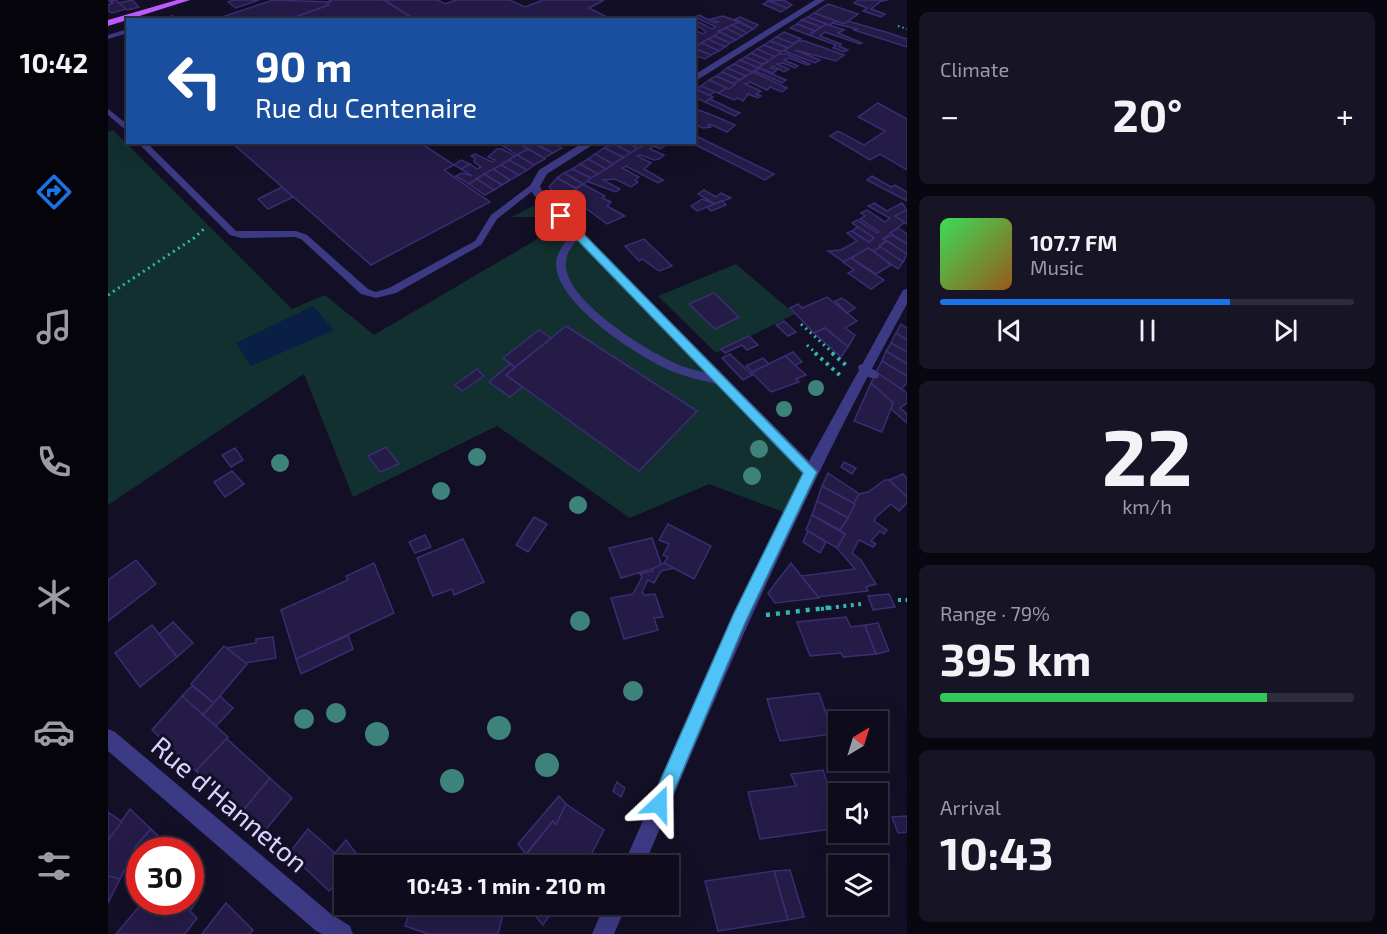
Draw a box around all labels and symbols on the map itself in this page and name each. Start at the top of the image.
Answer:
pin [535,190,586,241]
north arrow [828,711,888,771]
street label: Rue d'Hanneton [146,729,315,878]
position arrow [627,772,691,836]
speed limit sign: 30 [126,837,204,915]

